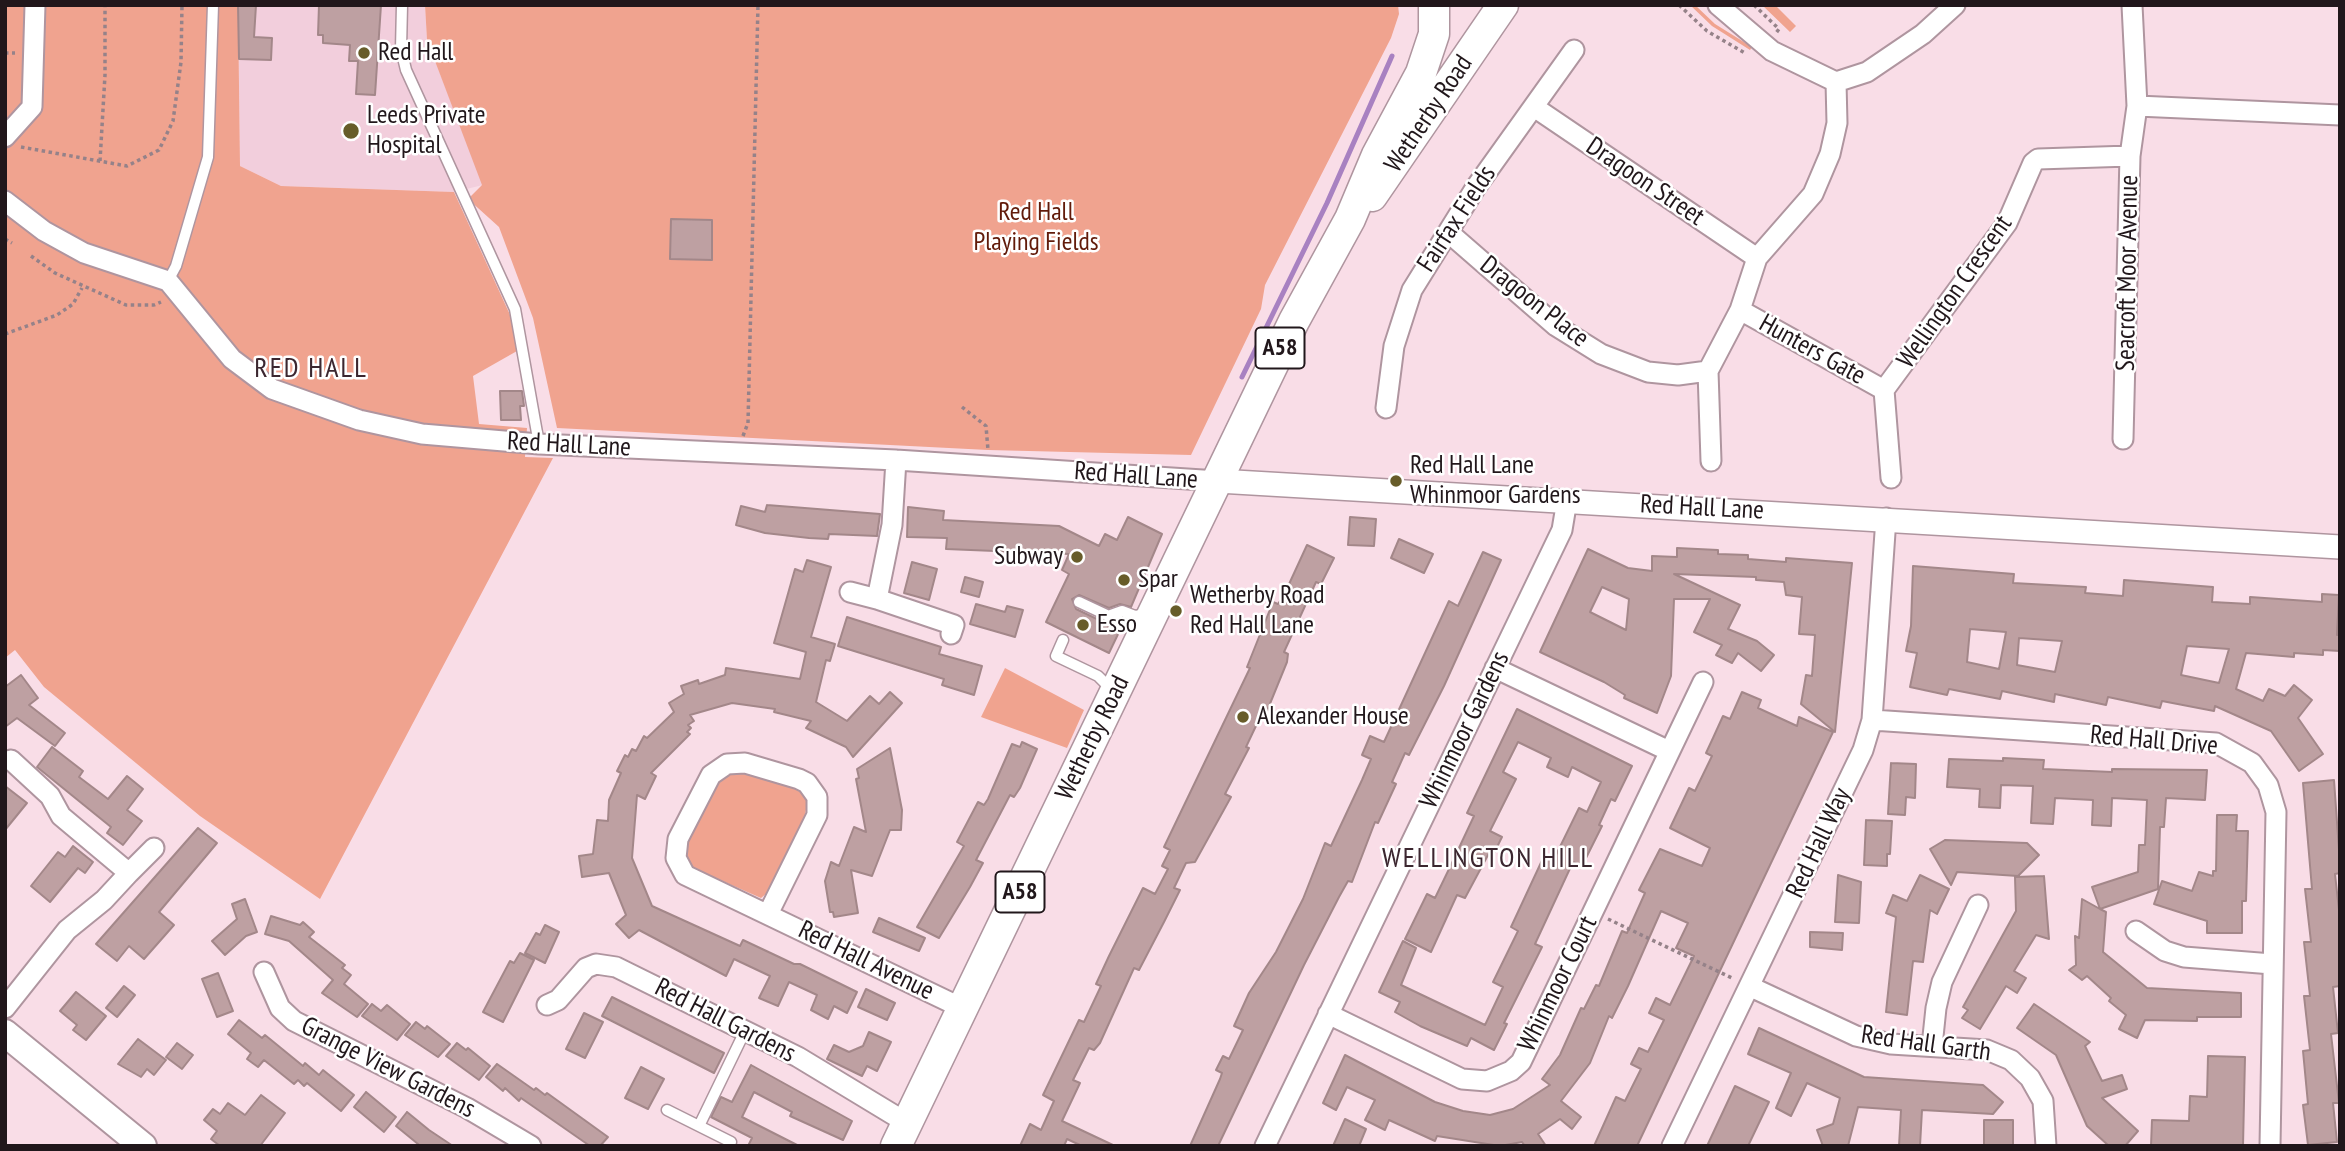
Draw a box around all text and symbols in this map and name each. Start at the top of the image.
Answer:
place label: Red Hall [378,37,453,69]
marker: Red Hall [356,45,372,61]
street label: Wetherby Road [1378,50,1480,178]
place label: Leeds Private Hospital [367,100,485,162]
marker: Leeds Private Hospital [341,121,361,141]
street label: Dragoon Street [1580,131,1710,233]
street label: Fairfax Fields [1411,160,1503,278]
street label: Seacroft Moor Avenue [2111,175,2145,371]
park label: Red Hall Playing Fields [974,197,1098,258]
street label: Wellington Crescent [1891,210,2019,374]
street label: Dragoon Place [1473,250,1595,354]
street label: Hunters Gate [1753,308,1871,392]
road number: A58 [1256,328,1304,368]
district label: RED HALL [255,352,367,386]
street label: Red Hall Lane [506,426,632,464]
place label: Red Hall Lane Whinmoor Gardens [1410,450,1581,512]
street label: Red Hall Lane [1073,456,1199,496]
marker: Red Hall Lane Whinmoor Gardens [1388,473,1404,489]
street label: Red Hall Lane [1639,489,1765,527]
place label: Subway [994,541,1063,573]
marker: Subway [1069,549,1085,565]
place label: Spar [1138,564,1178,596]
marker: Spar [1116,572,1132,588]
place label: Wetherby Road Red Hall Lane [1190,580,1324,642]
marker: Wetherby Road Red Hall Lane [1168,603,1184,619]
place label: Esso [1097,609,1137,641]
marker: Esso [1075,617,1091,633]
street label: Whinmoor Gardens [1414,647,1516,813]
street label: Wetherby Road [1050,671,1136,805]
place label: Alexander House [1257,701,1409,733]
marker: Alexander House [1235,709,1251,725]
street label: Red Hall Drive [2089,720,2219,762]
street label: Red Hall Way [1780,783,1858,903]
district label: WELLINGTON HILL [1384,842,1592,876]
road number: A58 [996,872,1044,912]
street label: Whinmoor Court [1512,911,1604,1057]
street label: Red Hall Avenue [793,915,939,1007]
street label: Red Hall Gardens [650,972,800,1070]
street label: Grange View Gardens [296,1011,480,1125]
street label: Red Hall Garth [1859,1019,1993,1069]

